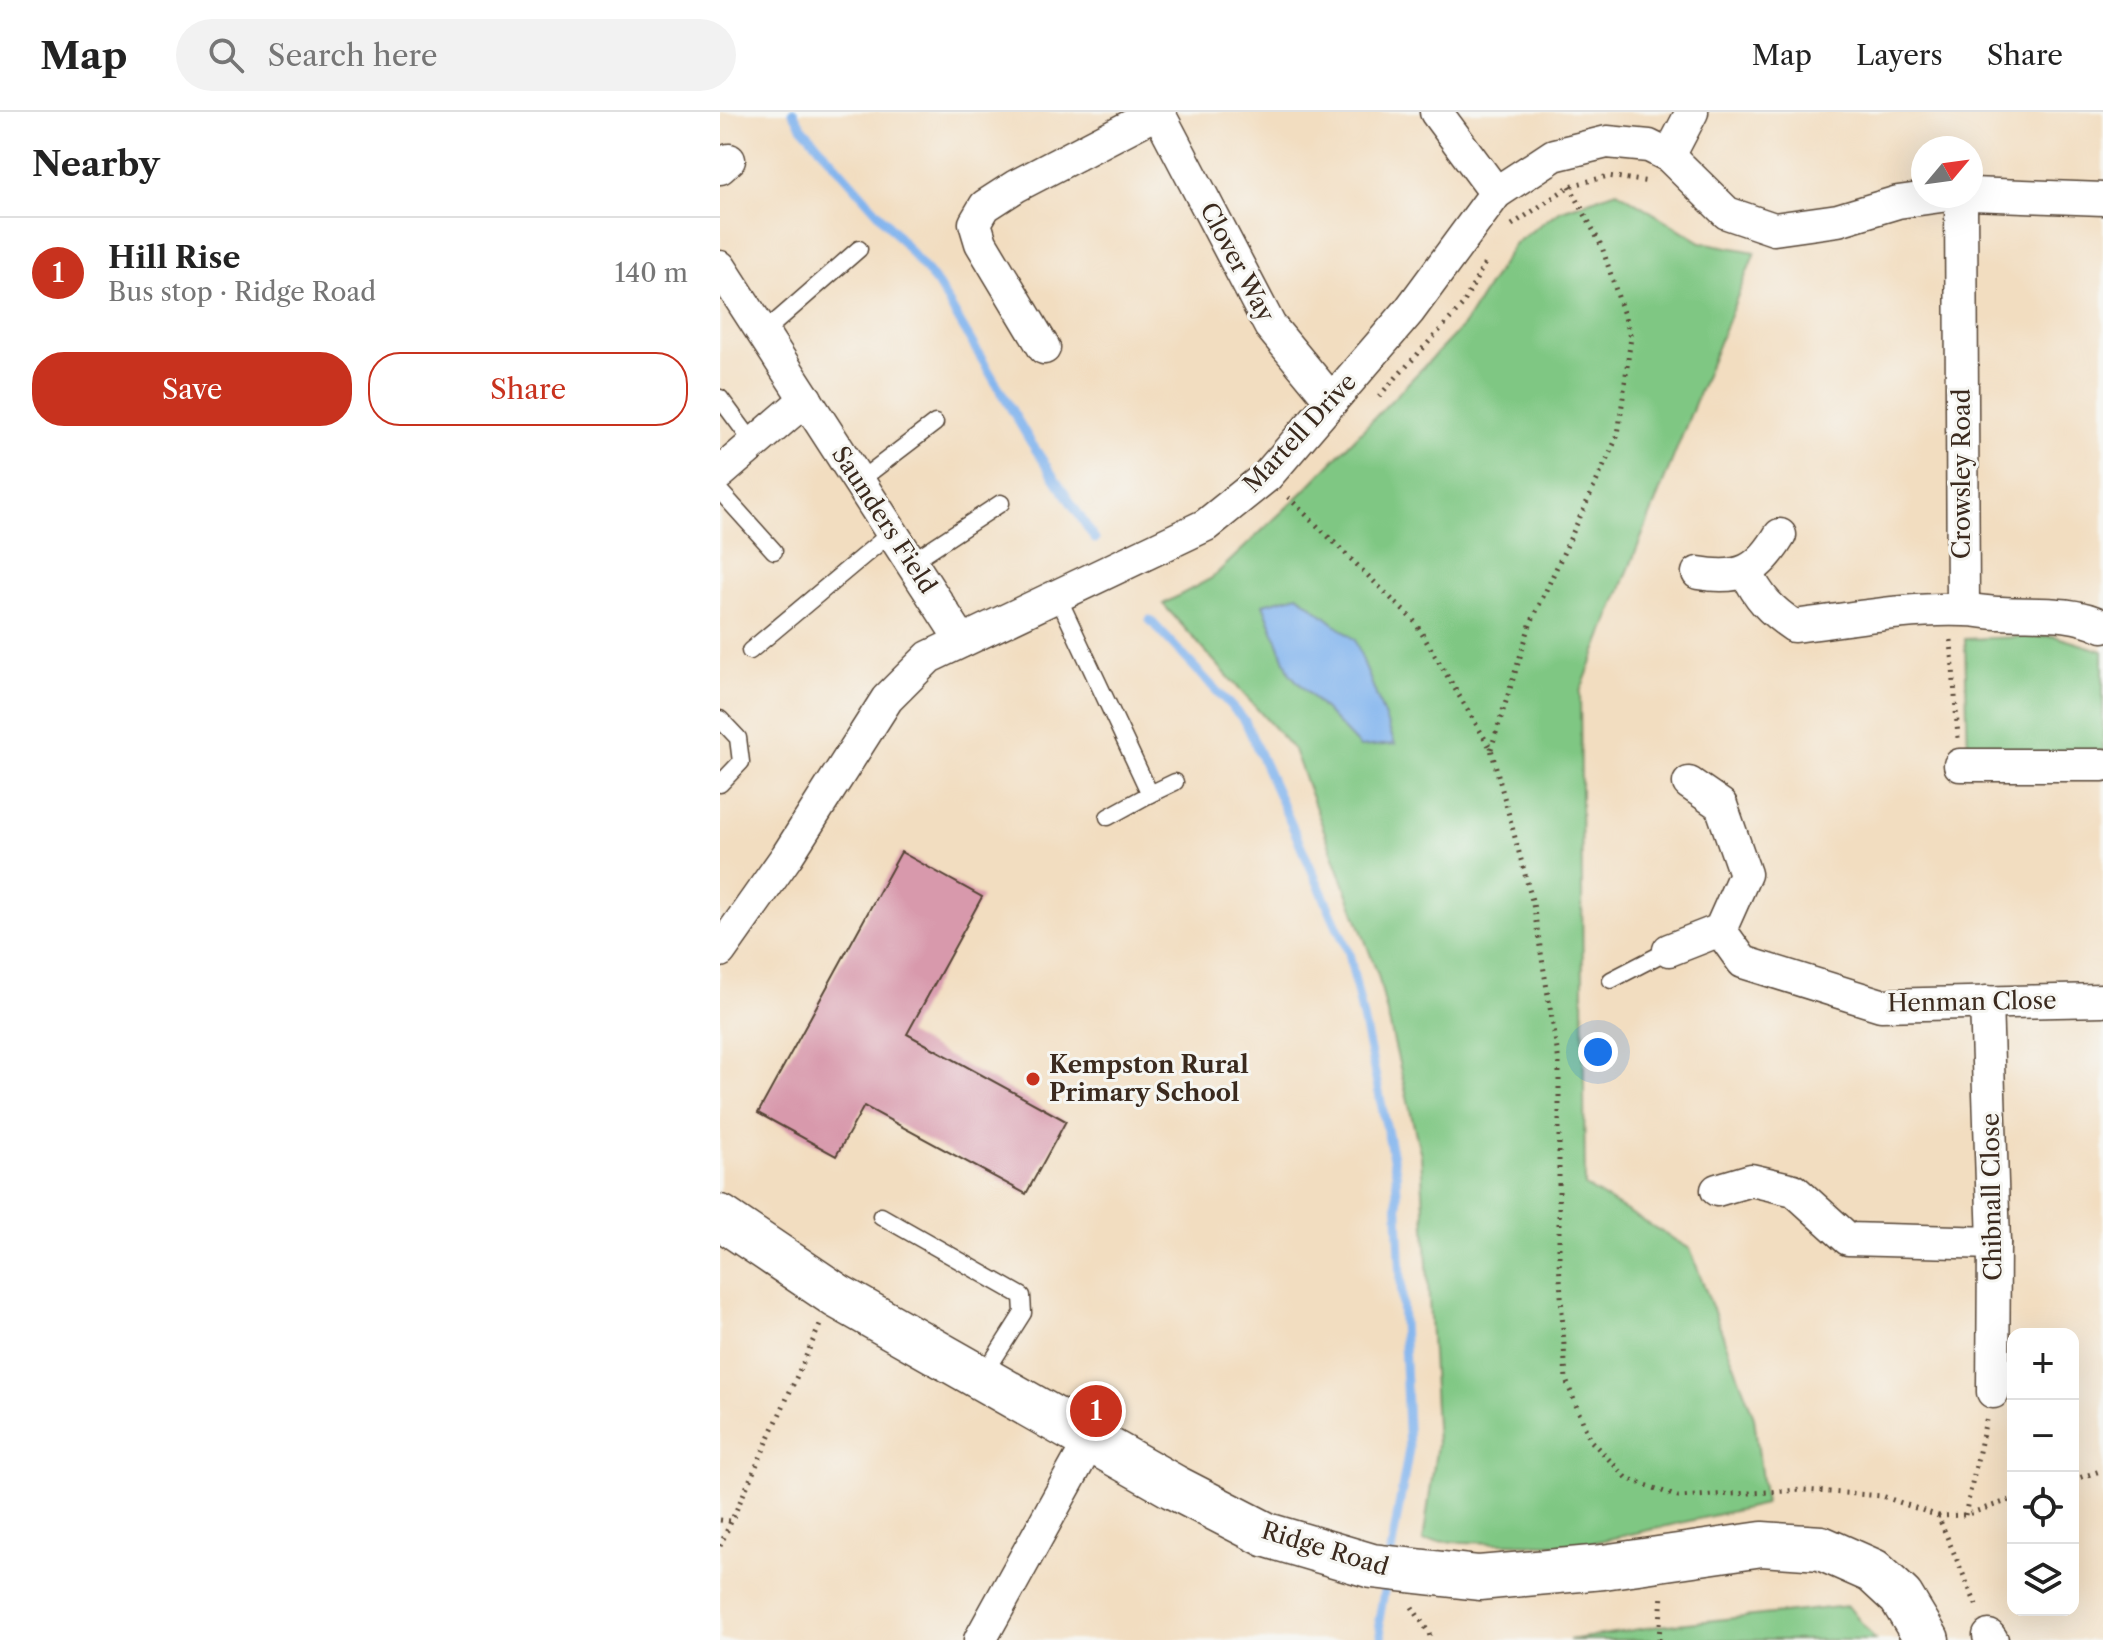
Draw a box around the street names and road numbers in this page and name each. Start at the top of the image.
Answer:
street label: Clover Way [1194,198,1281,327]
street label: Martell Drive [1237,367,1362,498]
street label: Crowsley Road [1947,388,1976,559]
street label: Saunders Field [826,441,943,599]
street label: Henman Close [1887,986,2057,1017]
street label: Chibnall Close [1976,1113,2007,1281]
street label: Ridge Road [1258,1515,1392,1582]

